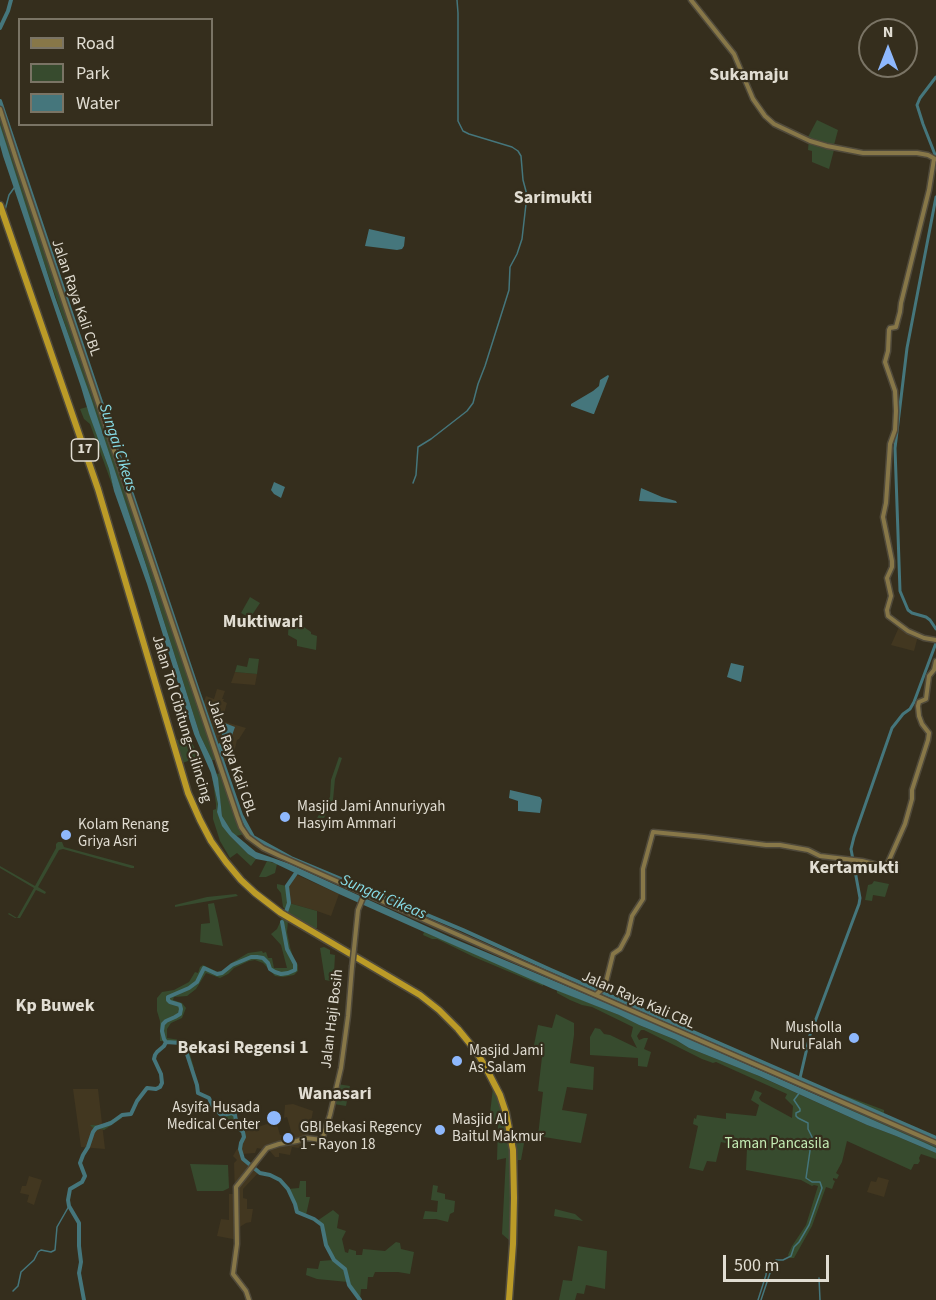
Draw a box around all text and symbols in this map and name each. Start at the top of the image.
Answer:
legend [18,18,213,126]
north arrow [858,18,918,78]
text: N [883,21,893,43]
text: Road [76,31,115,56]
text: Park [76,61,110,86]
district label: Sukamaju [709,65,789,87]
text: Water [76,91,120,116]
district label: Sarimukti [514,188,592,210]
street label: Jalan Raya Kali CBL [47,237,103,359]
water label: Sungai Cikeas [94,402,140,494]
road number: 17 [72,439,98,461]
district label: Muktiwari [223,612,303,634]
street label: Jalan Tol Cibitung–Cilincing [147,633,215,805]
street label: Jalan Raya Kali CBL [203,697,259,819]
place label: Masjid Jami Annuriyyah Hasyim Ammari [297,799,445,834]
marker: Masjid Jami Annuriyyah Hasyim Ammari [278,810,292,824]
place label: Kolam Renang Griya Asri [78,817,169,852]
marker: Kolam Renang Griya Asri [59,828,73,842]
district label: Kertamukti [809,858,899,880]
water label: Sungai Cikeas [337,871,429,925]
street label: Jalan Haji Bosih [318,968,348,1070]
street label: Jalan Raya Kali CBL [579,968,697,1034]
district label: Kp Buwek [15,996,95,1018]
place label: Musholla Nurul Falah [770,1020,842,1055]
marker: Musholla Nurul Falah [847,1031,861,1045]
district label: Bekasi Regensi 1 [178,1038,308,1060]
place label: Masjid Jami As Salam [469,1043,543,1078]
marker: Masjid Jami As Salam [450,1054,464,1068]
district label: Wanasari [298,1084,372,1106]
place label: Asyifa Husada Medical Center [167,1100,260,1135]
marker: Asyifa Husada Medical Center [265,1109,283,1127]
place label: Masjid Al Baitul Makmur [452,1112,544,1147]
place label: GBI Bekasi Regency 1 - Rayon 18 [300,1120,422,1155]
marker: Masjid Al Baitul Makmur [433,1123,447,1137]
marker: GBI Bekasi Regency 1 - Rayon 18 [281,1131,295,1145]
park label: Taman Pancasila [725,1136,829,1154]
scale bar [726,1243,832,1281]
text: 500 m [734,1253,779,1278]

